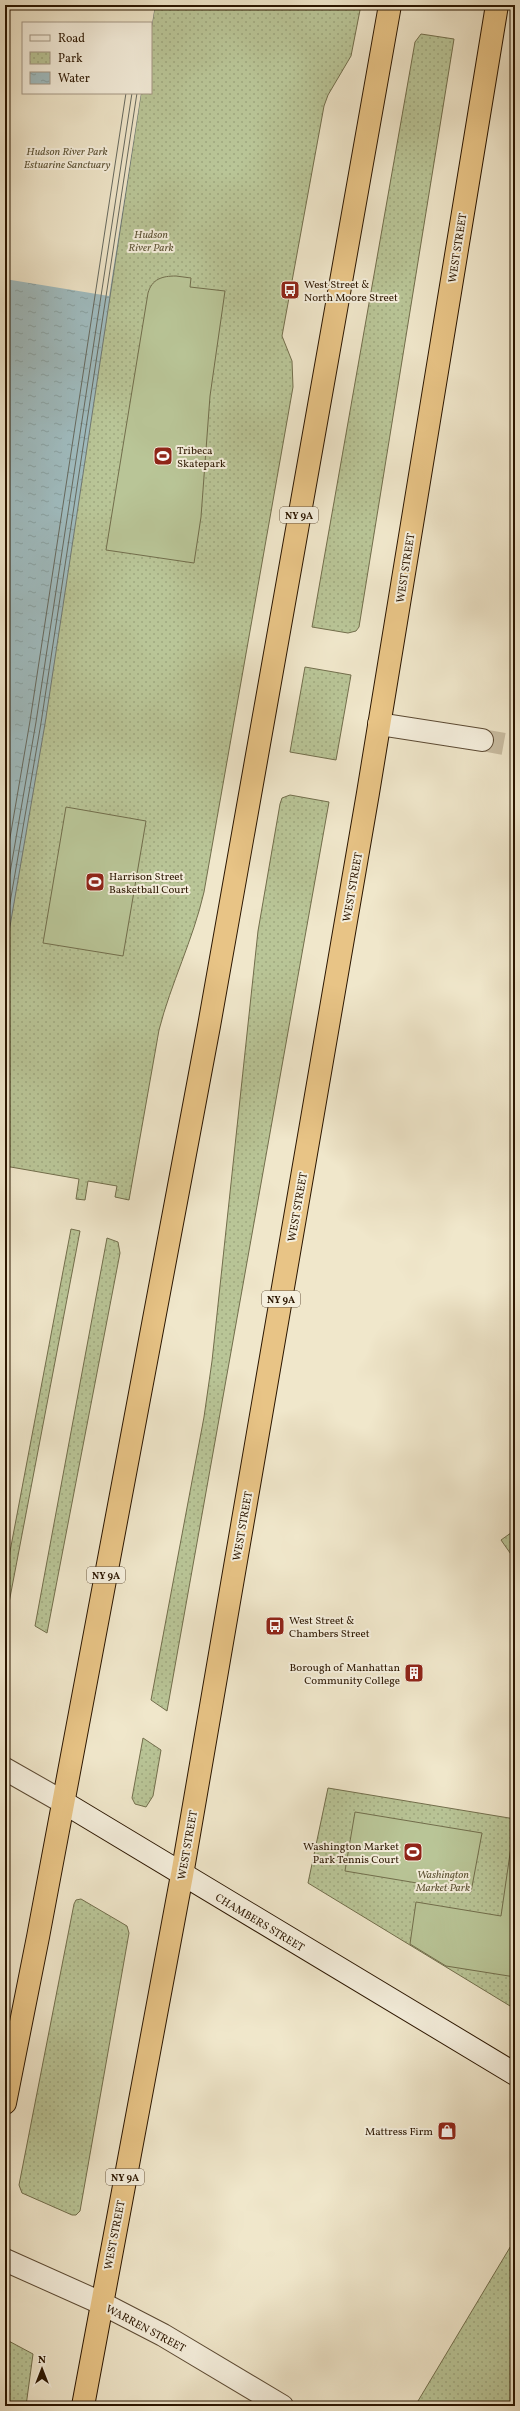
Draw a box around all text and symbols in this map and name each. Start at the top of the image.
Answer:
legend [22,22,152,94]
text: Road [58,31,85,47]
text: Park [58,51,83,67]
text: Water [58,71,90,87]
park label: Hudson River Park Estuarine Sanctuary [24,145,110,173]
street label: WEST STREET [446,212,471,284]
park label: Hudson River Park [128,228,174,256]
place label: West Street & North Moore Street [304,278,398,306]
bus stop icon: West Street & North Moore Street [279,279,301,301]
place label: Tribeca Skatepark [177,444,226,472]
sports icon: Tribeca Skatepark [152,445,174,467]
road number: NY 9A [280,507,318,523]
street label: WEST STREET [394,532,419,604]
street label: WEST STREET [340,851,367,923]
place label: Harrison Street Basketball Court [109,870,189,898]
sports icon: Harrison Street Basketball Court [84,871,106,893]
street label: WEST STREET [285,1171,312,1243]
road number: NY 9A [262,1291,300,1307]
street label: WEST STREET [230,1490,257,1562]
road number: NY 9A [87,1567,125,1583]
place label: West Street & Chambers Street [289,1614,370,1642]
bus stop icon: West Street & Chambers Street [264,1615,286,1637]
place label: Borough of Manhattan Community College [290,1661,400,1689]
building icon: Borough of Manhattan Community College [403,1662,425,1684]
street label: WEST STREET [175,1809,202,1881]
place label: Washington Market Park Tennis Court [303,1840,399,1868]
sports icon: Washington Market Park Tennis Court [402,1841,424,1863]
park label: Washington Market Park [415,1868,470,1896]
street label: CHAMBERS STREET [212,1891,307,1956]
shop icon: Mattress Firm [436,2120,458,2142]
place label: Mattress Firm [365,2125,433,2140]
road number: NY 9A [106,2169,144,2185]
street label: WEST STREET [101,2199,130,2271]
street label: WARREN STREET [103,2302,188,2357]
north arrow [22,2349,62,2389]
text: N [38,2353,46,2368]

